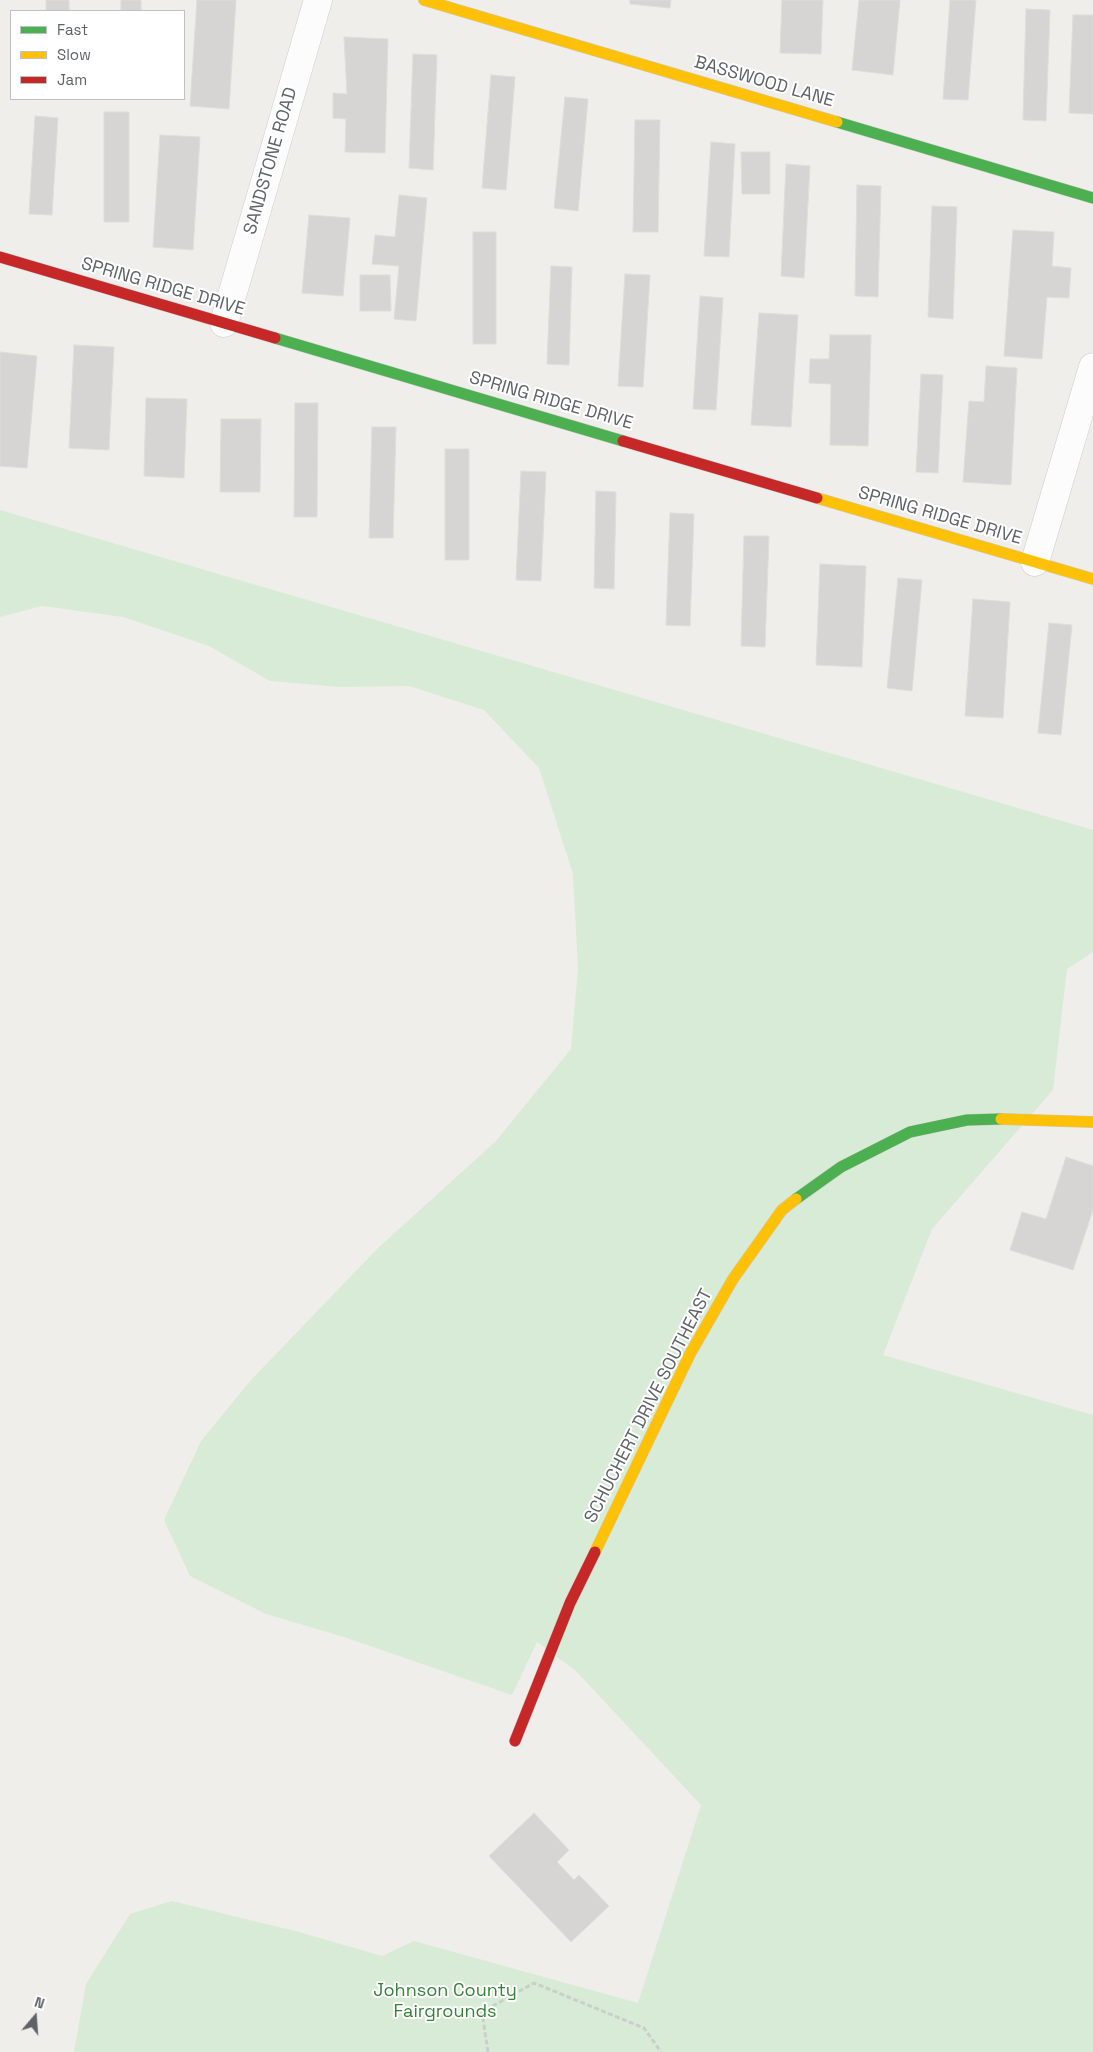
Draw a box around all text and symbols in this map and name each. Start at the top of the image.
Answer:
legend [10,10,185,100]
text: Fast [57,20,88,39]
text: Slow [57,45,91,64]
street label: BASSWOOD LANE [692,52,836,112]
text: Jam [57,70,87,89]
street label: SANDSTONE ROAD [240,85,302,237]
street label: SPRING RIDGE DRIVE [79,253,247,321]
street label: SPRING RIDGE DRIVE [467,367,635,435]
street label: SPRING RIDGE DRIVE [856,482,1024,550]
street label: SCHUCHERT DRIVE SOUTHEAST [580,1285,718,1527]
park label: Johnson County Fairgrounds [373,1980,517,2022]
north arrow [10,1992,60,2042]
text: N [32,1993,47,2013]

